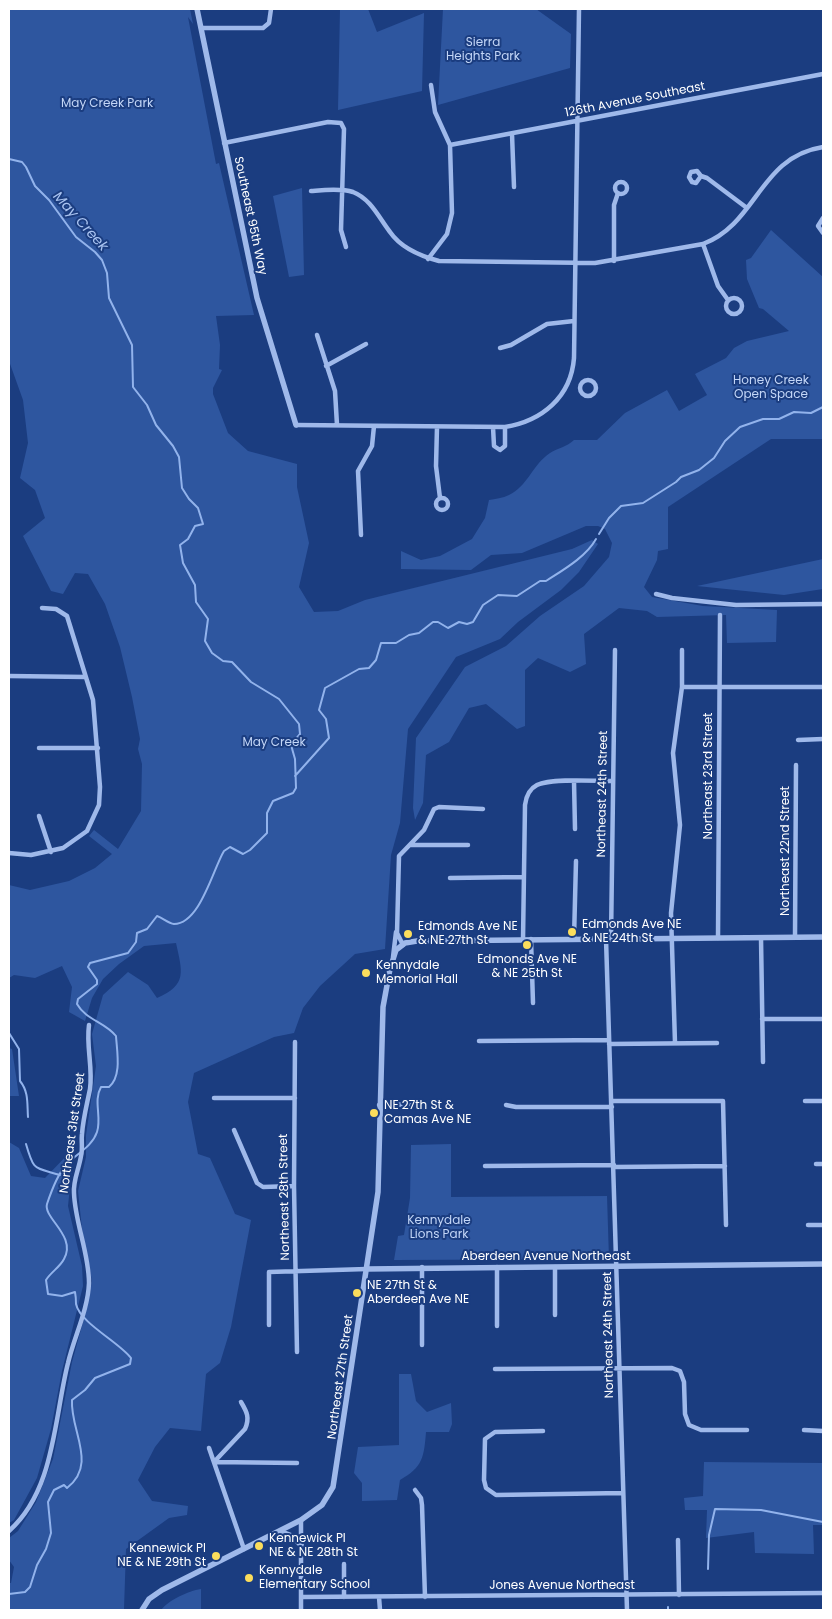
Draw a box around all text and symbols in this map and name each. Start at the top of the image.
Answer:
park label: Sierra Heights Park [446,36,520,64]
street label: 126th Avenue Southeast [564,79,706,121]
park label: May Creek Park [61,97,153,111]
street label: Southeast 95th Way [230,155,270,277]
water label: May Creek [49,189,111,255]
park label: Honey Creek Open Space [733,374,809,402]
street label: Northeast 23rd Street [702,713,716,839]
street label: Northeast 24th Street [595,730,611,858]
park label: May Creek [242,736,306,750]
street label: Northeast 22nd Street [779,786,793,916]
place label: Edmonds Ave NE & NE 24th St [582,918,682,946]
place label: Edmonds Ave NE & NE 27th St [418,920,518,948]
marker: Edmonds Ave NE & NE 24th St [566,926,578,938]
marker: Edmonds Ave NE & NE 27th St [402,928,414,940]
marker: Edmonds Ave NE & NE 25th St [521,939,533,951]
place label: Edmonds Ave NE & NE 25th St [477,953,577,981]
place label: Kennydale Memorial Hall [376,959,458,987]
marker: Kennydale Memorial Hall [360,967,372,979]
street label: Northeast 31st Street [57,1072,89,1194]
place label: NE 27th St & Camas Ave NE [384,1099,471,1127]
marker: NE 27th St & Camas Ave NE [368,1107,380,1119]
street label: Northeast 28th Street [277,1133,293,1261]
park label: Kennydale Lions Park [407,1214,471,1242]
street label: Aberdeen Avenue Northeast [461,1250,631,1264]
street label: Northeast 24th Street [601,1271,617,1399]
place label: NE 27th St & Aberdeen Ave NE [367,1279,469,1307]
marker: NE 27th St & Aberdeen Ave NE [351,1287,363,1299]
street label: Northeast 27th Street [325,1314,357,1440]
place label: Kennewick Pl NE & NE 28th St [269,1532,358,1560]
marker: Kennewick Pl NE & NE 28th St [253,1540,265,1552]
place label: Kennewick Pl NE & NE 29th St [117,1542,206,1570]
marker: Kennewick Pl NE & NE 29th St [210,1550,222,1562]
place label: Kennydale Elementary School [259,1564,370,1592]
marker: Kennydale Elementary School [243,1572,255,1584]
street label: Jones Avenue Northeast [489,1579,635,1593]

